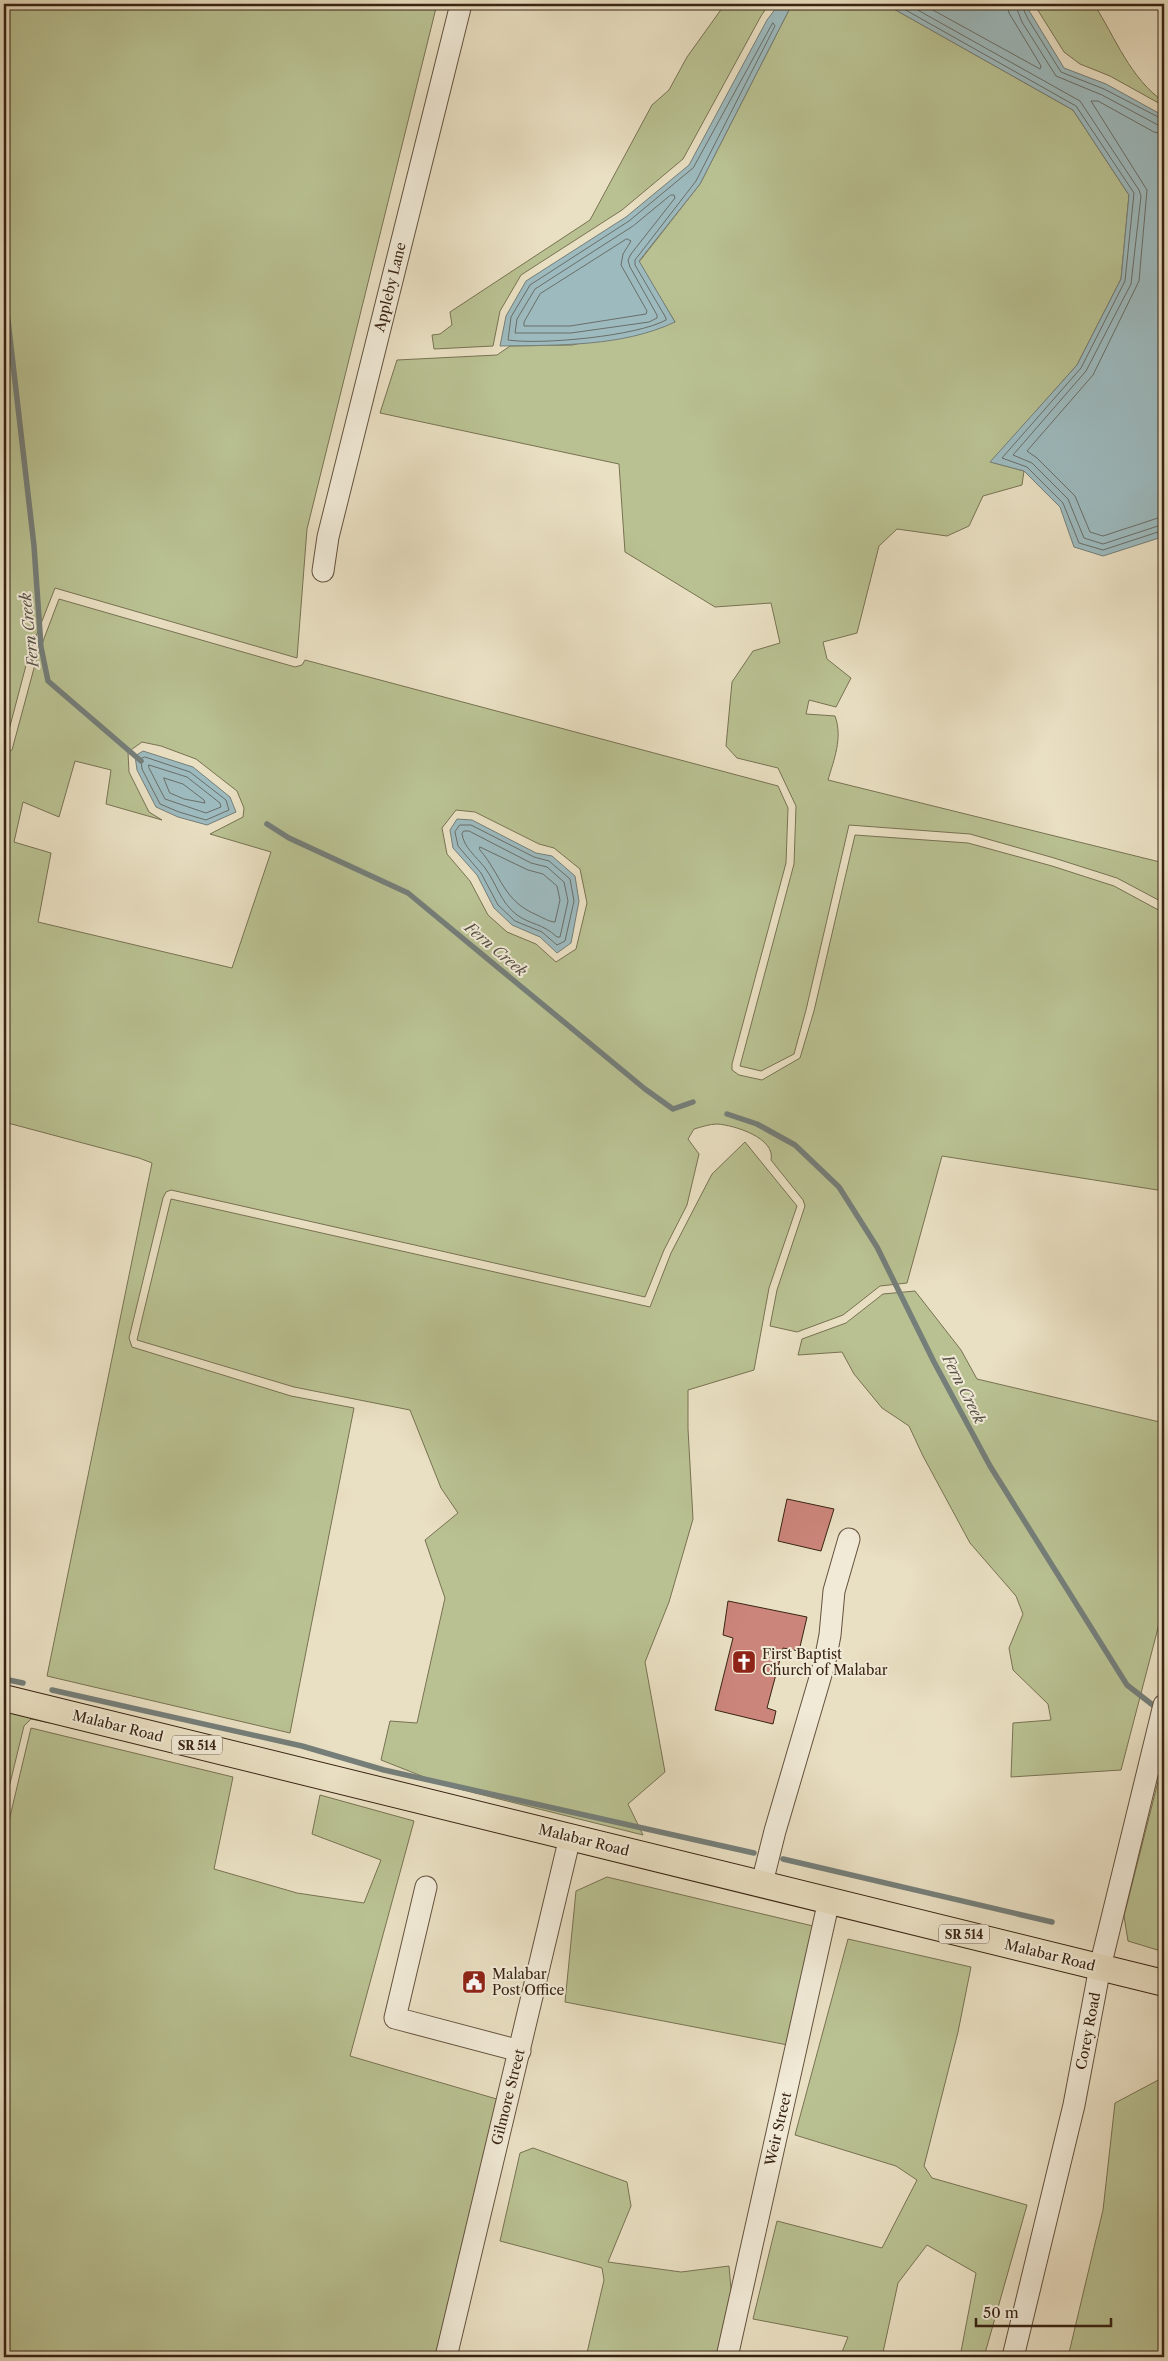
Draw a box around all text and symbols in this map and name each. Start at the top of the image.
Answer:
street label: Appleby Lane [370,240,410,335]
water label: Fern Creek [16,592,42,669]
water label: Fern Creek [460,917,531,980]
water label: Fern Creek [938,1350,990,1427]
place label: First Baptist Church of Malabar [762,1645,888,1679]
church icon: First Baptist Church of Malabar [731,1649,757,1675]
street label: Malabar Road [71,1706,166,1746]
road number: SR 514 [172,1736,222,1754]
street label: Malabar Road [537,1820,632,1860]
road number: SR 514 [939,1925,989,1944]
street label: Malabar Road [1003,1935,1098,1975]
place label: Malabar Post Office [492,1965,565,1999]
public building icon: Malabar Post Office [461,1969,487,1995]
street label: Corey Road [1072,1990,1104,2071]
street label: Gilmore Street [487,2047,529,2147]
street label: Weir Street [761,2090,795,2169]
scale bar [976,2296,1110,2328]
text: 50 m [983,2303,1019,2322]

